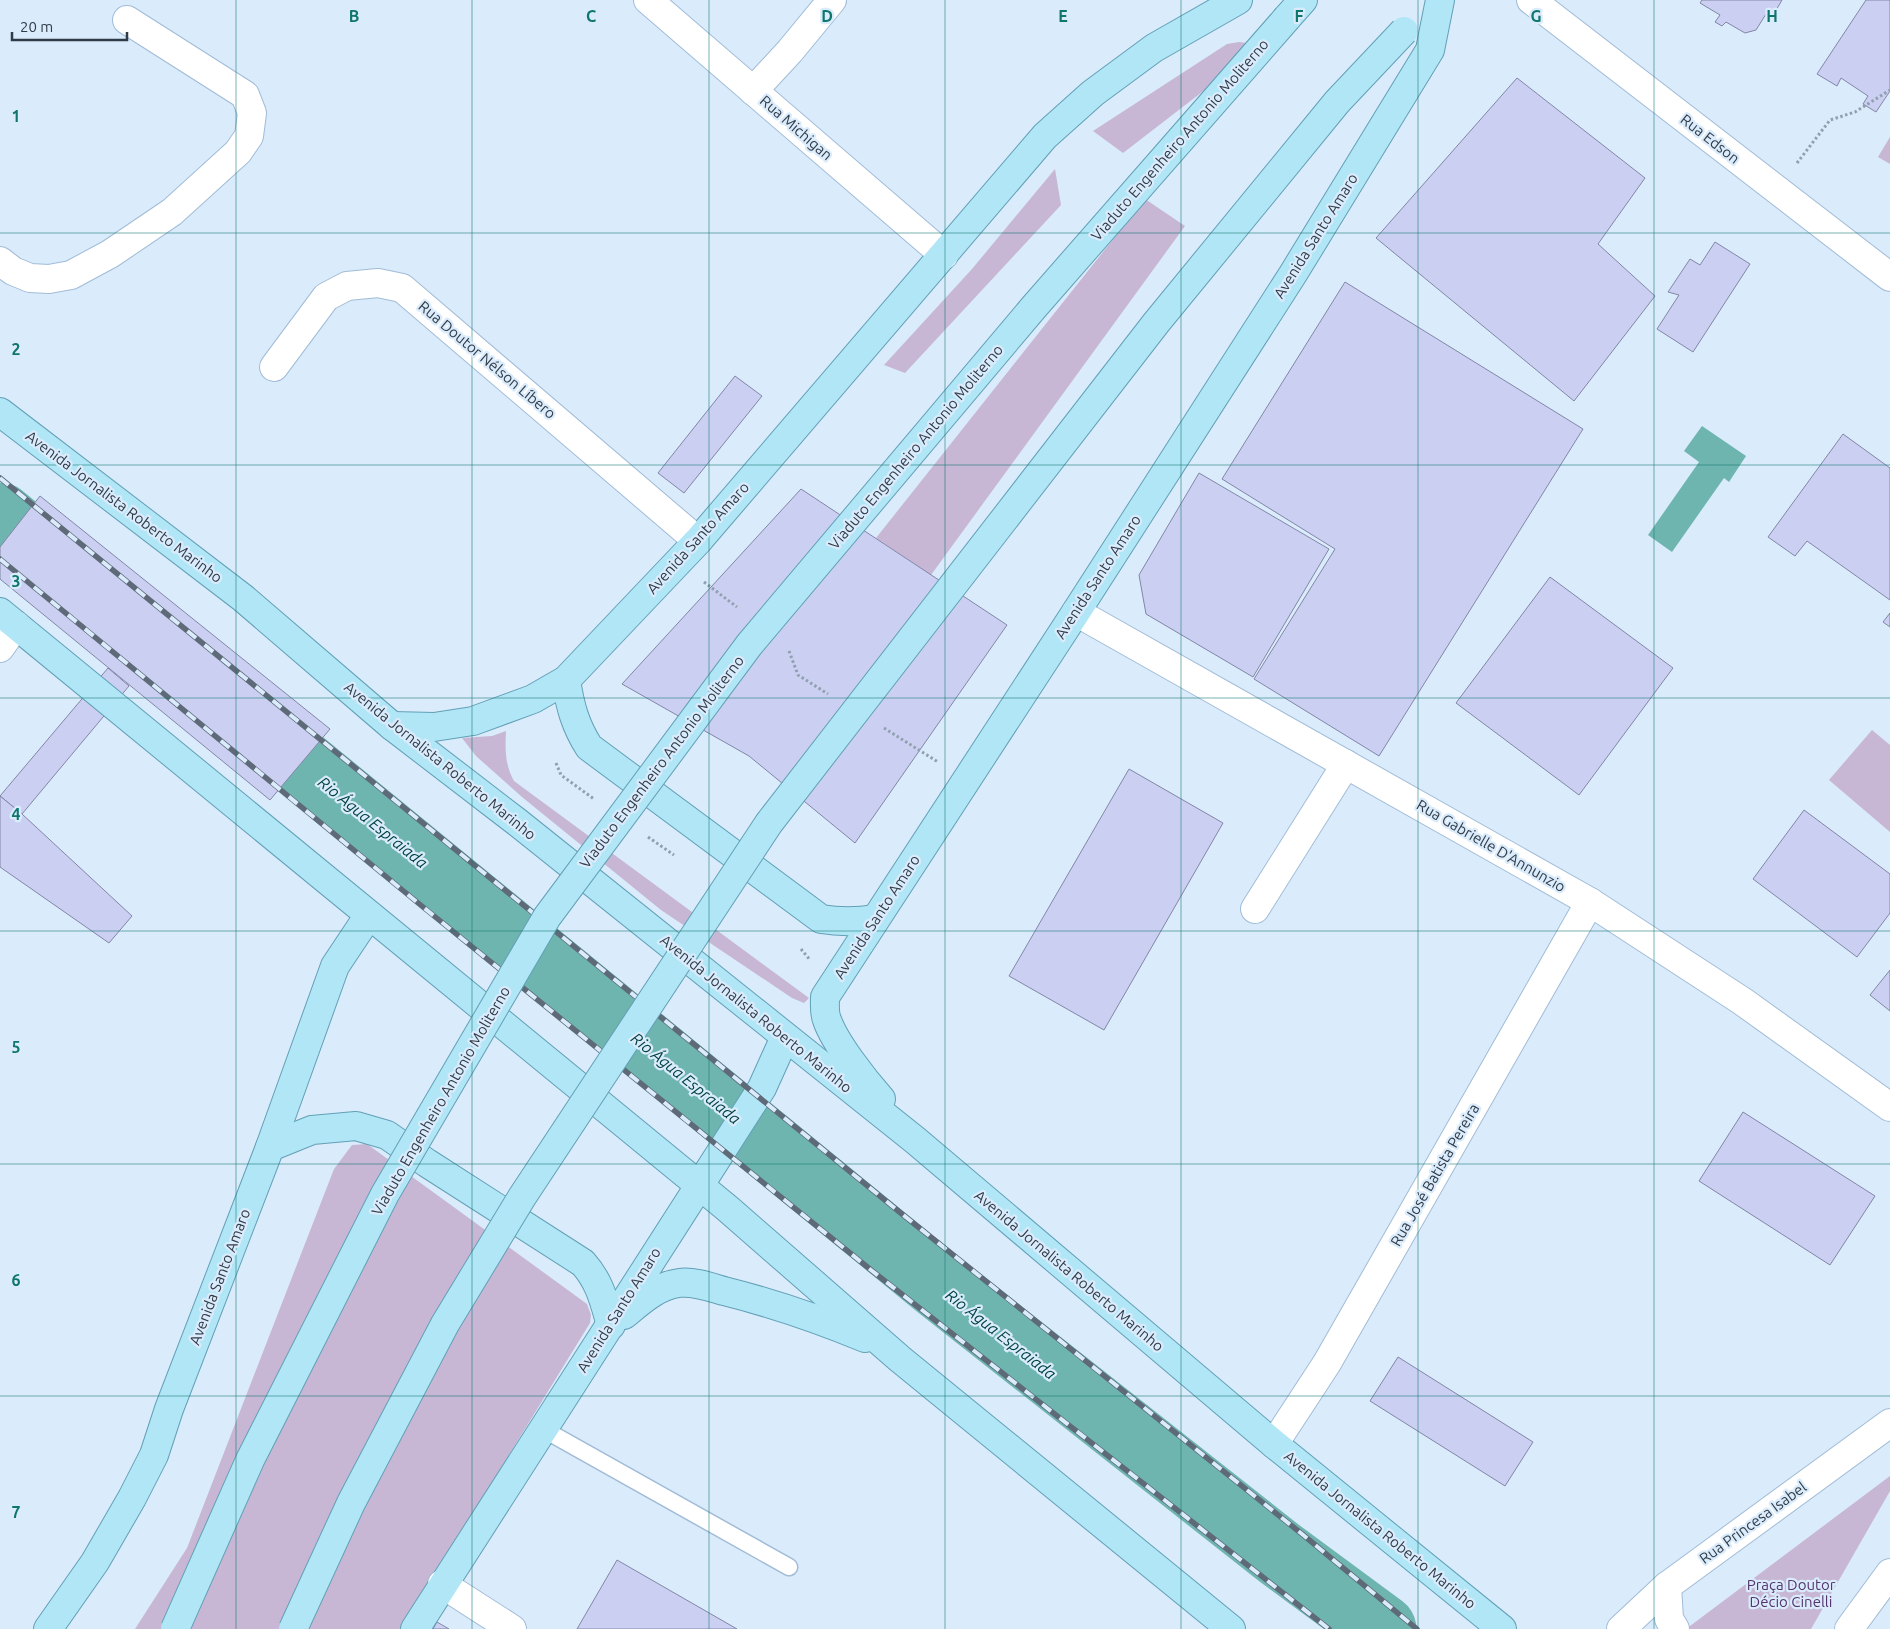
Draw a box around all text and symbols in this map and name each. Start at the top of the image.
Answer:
text: B [349,7,359,25]
text: C [586,7,596,25]
text: D [821,7,833,25]
text: E [1058,7,1068,25]
text: F [1295,7,1304,25]
text: G [1530,7,1542,25]
text: H [1766,7,1778,25]
scale bar [12,10,128,42]
text: 20 m [20,18,53,35]
street label: Viaduto Engenheiro Antonio Moliterno [1087,35,1272,244]
street label: Rua Michigan [757,92,836,164]
text: 1 [11,107,21,125]
street label: Rua Edson [1678,110,1743,167]
street label: Avenida Santo Amaro [1270,170,1361,301]
street label: Rua Doutor Nélson Líbero [415,297,559,422]
text: 2 [11,340,21,358]
street label: Viaduto Engenheiro Antonio Moliterno [825,341,1006,552]
street label: Avenida Jornalista Roberto Marinho [23,427,226,586]
street label: Avenida Santo Amaro [643,478,752,597]
street label: Avenida Santo Amaro [1051,512,1144,642]
text: 3 [11,572,21,590]
street label: Viaduto Engenheiro Antonio Moliterno [576,652,747,871]
street label: Avenida Jornalista Roberto Marinho [341,678,539,843]
water label: Rio Água Espraiada [315,771,433,872]
street label: Rua Gabrielle D'Annunzio [1414,796,1569,895]
text: 4 [11,805,21,823]
street label: Avenida Santo Amaro [830,852,923,982]
street label: Avenida Jornalista Roberto Marinho [657,931,855,1096]
street label: Viaduto Engenheiro Antonio Moliterno [368,983,513,1218]
water label: Rio Água Espraiada [628,1027,746,1128]
text: 5 [11,1038,21,1056]
street label: Rua José Batista Pereira [1387,1101,1482,1249]
street label: Avenida Jornalista Roberto Marinho [971,1187,1167,1355]
street label: Avenida Santo Amaro [186,1206,253,1347]
street label: Avenida Santo Amaro [573,1244,664,1375]
text: 6 [11,1271,21,1289]
water label: Rio Água Espraiada [942,1284,1061,1383]
street label: Avenida Jornalista Roberto Marinho [1281,1447,1479,1612]
street label: Rua Princesa Isabel [1696,1478,1809,1567]
text: 7 [11,1503,21,1521]
park label: Praça Doutor Décio Cinelli [1747,1576,1836,1610]

